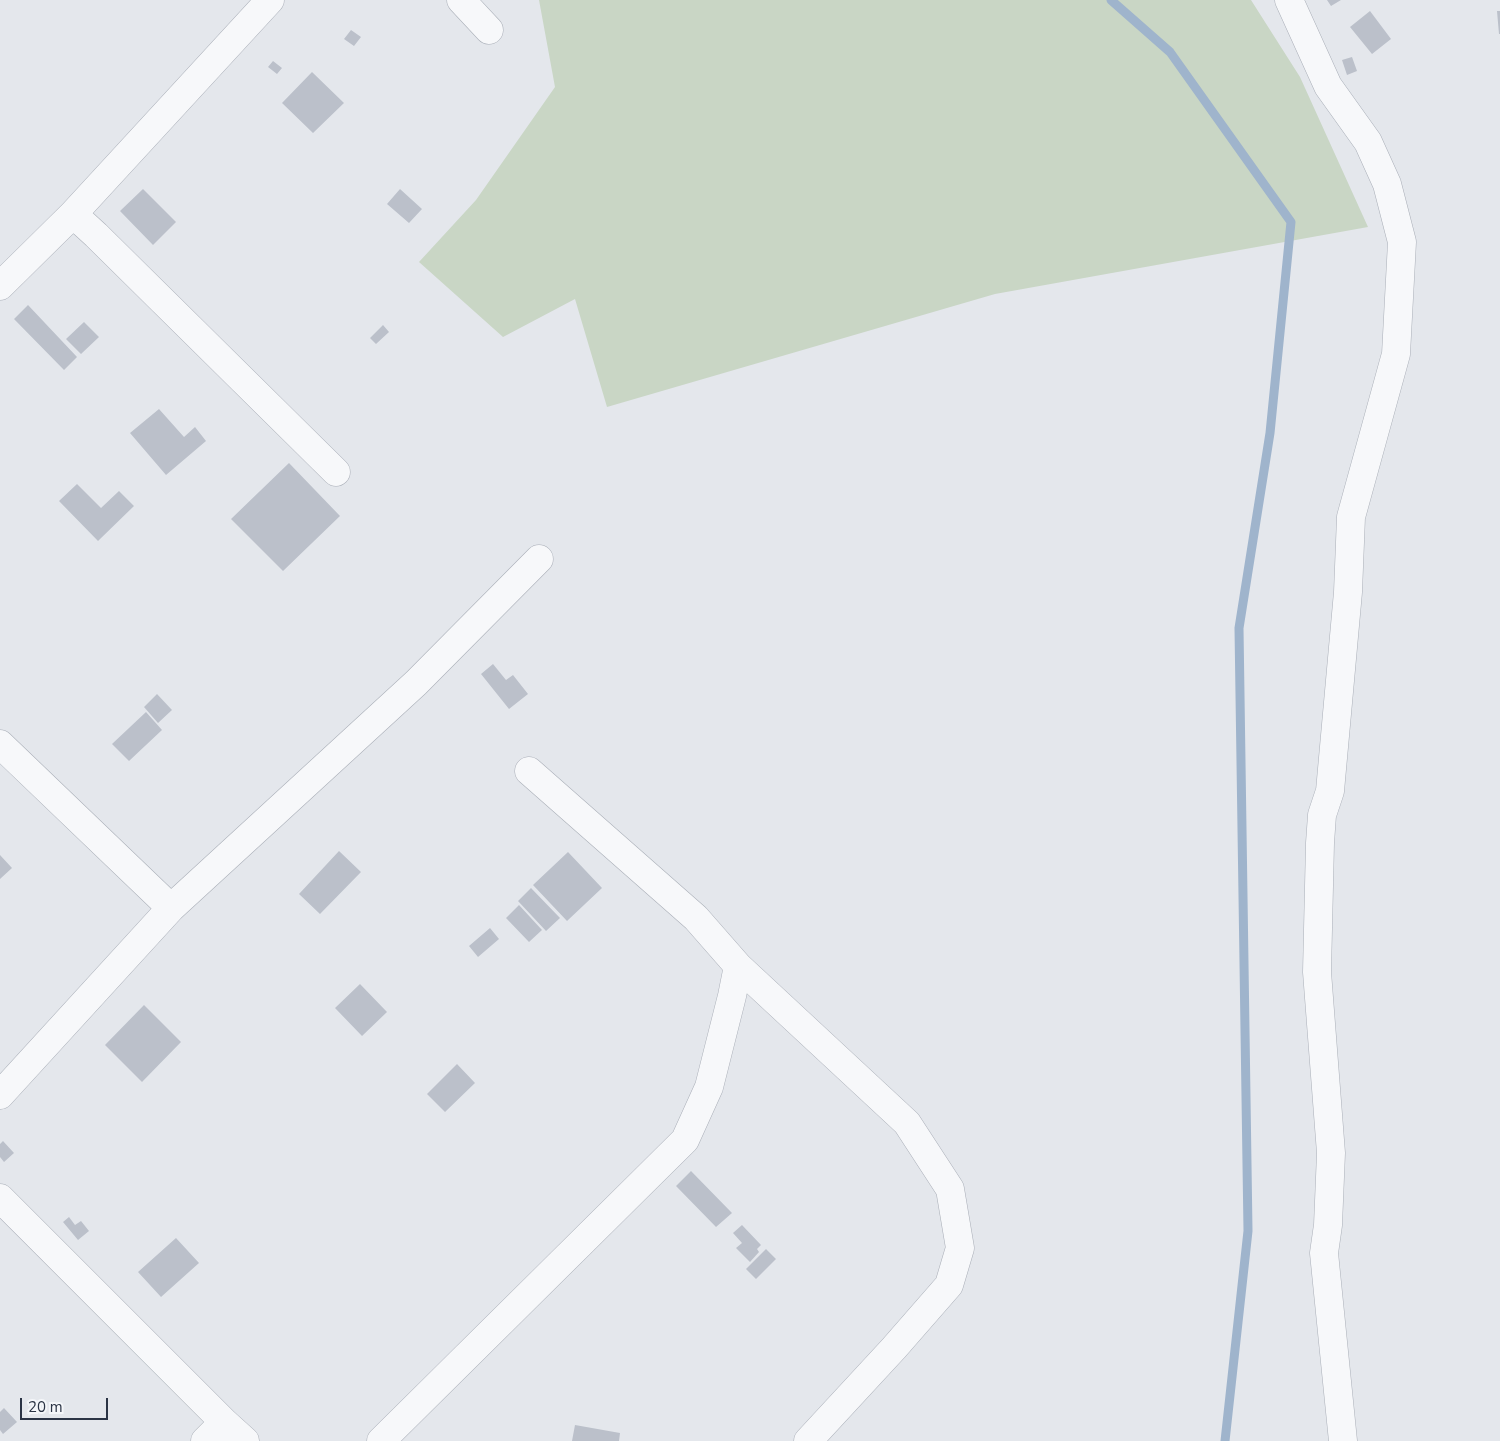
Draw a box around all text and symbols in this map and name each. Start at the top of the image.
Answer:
scale bar [22,1388,110,1420]
text: 20 m [28,1397,63,1417]

